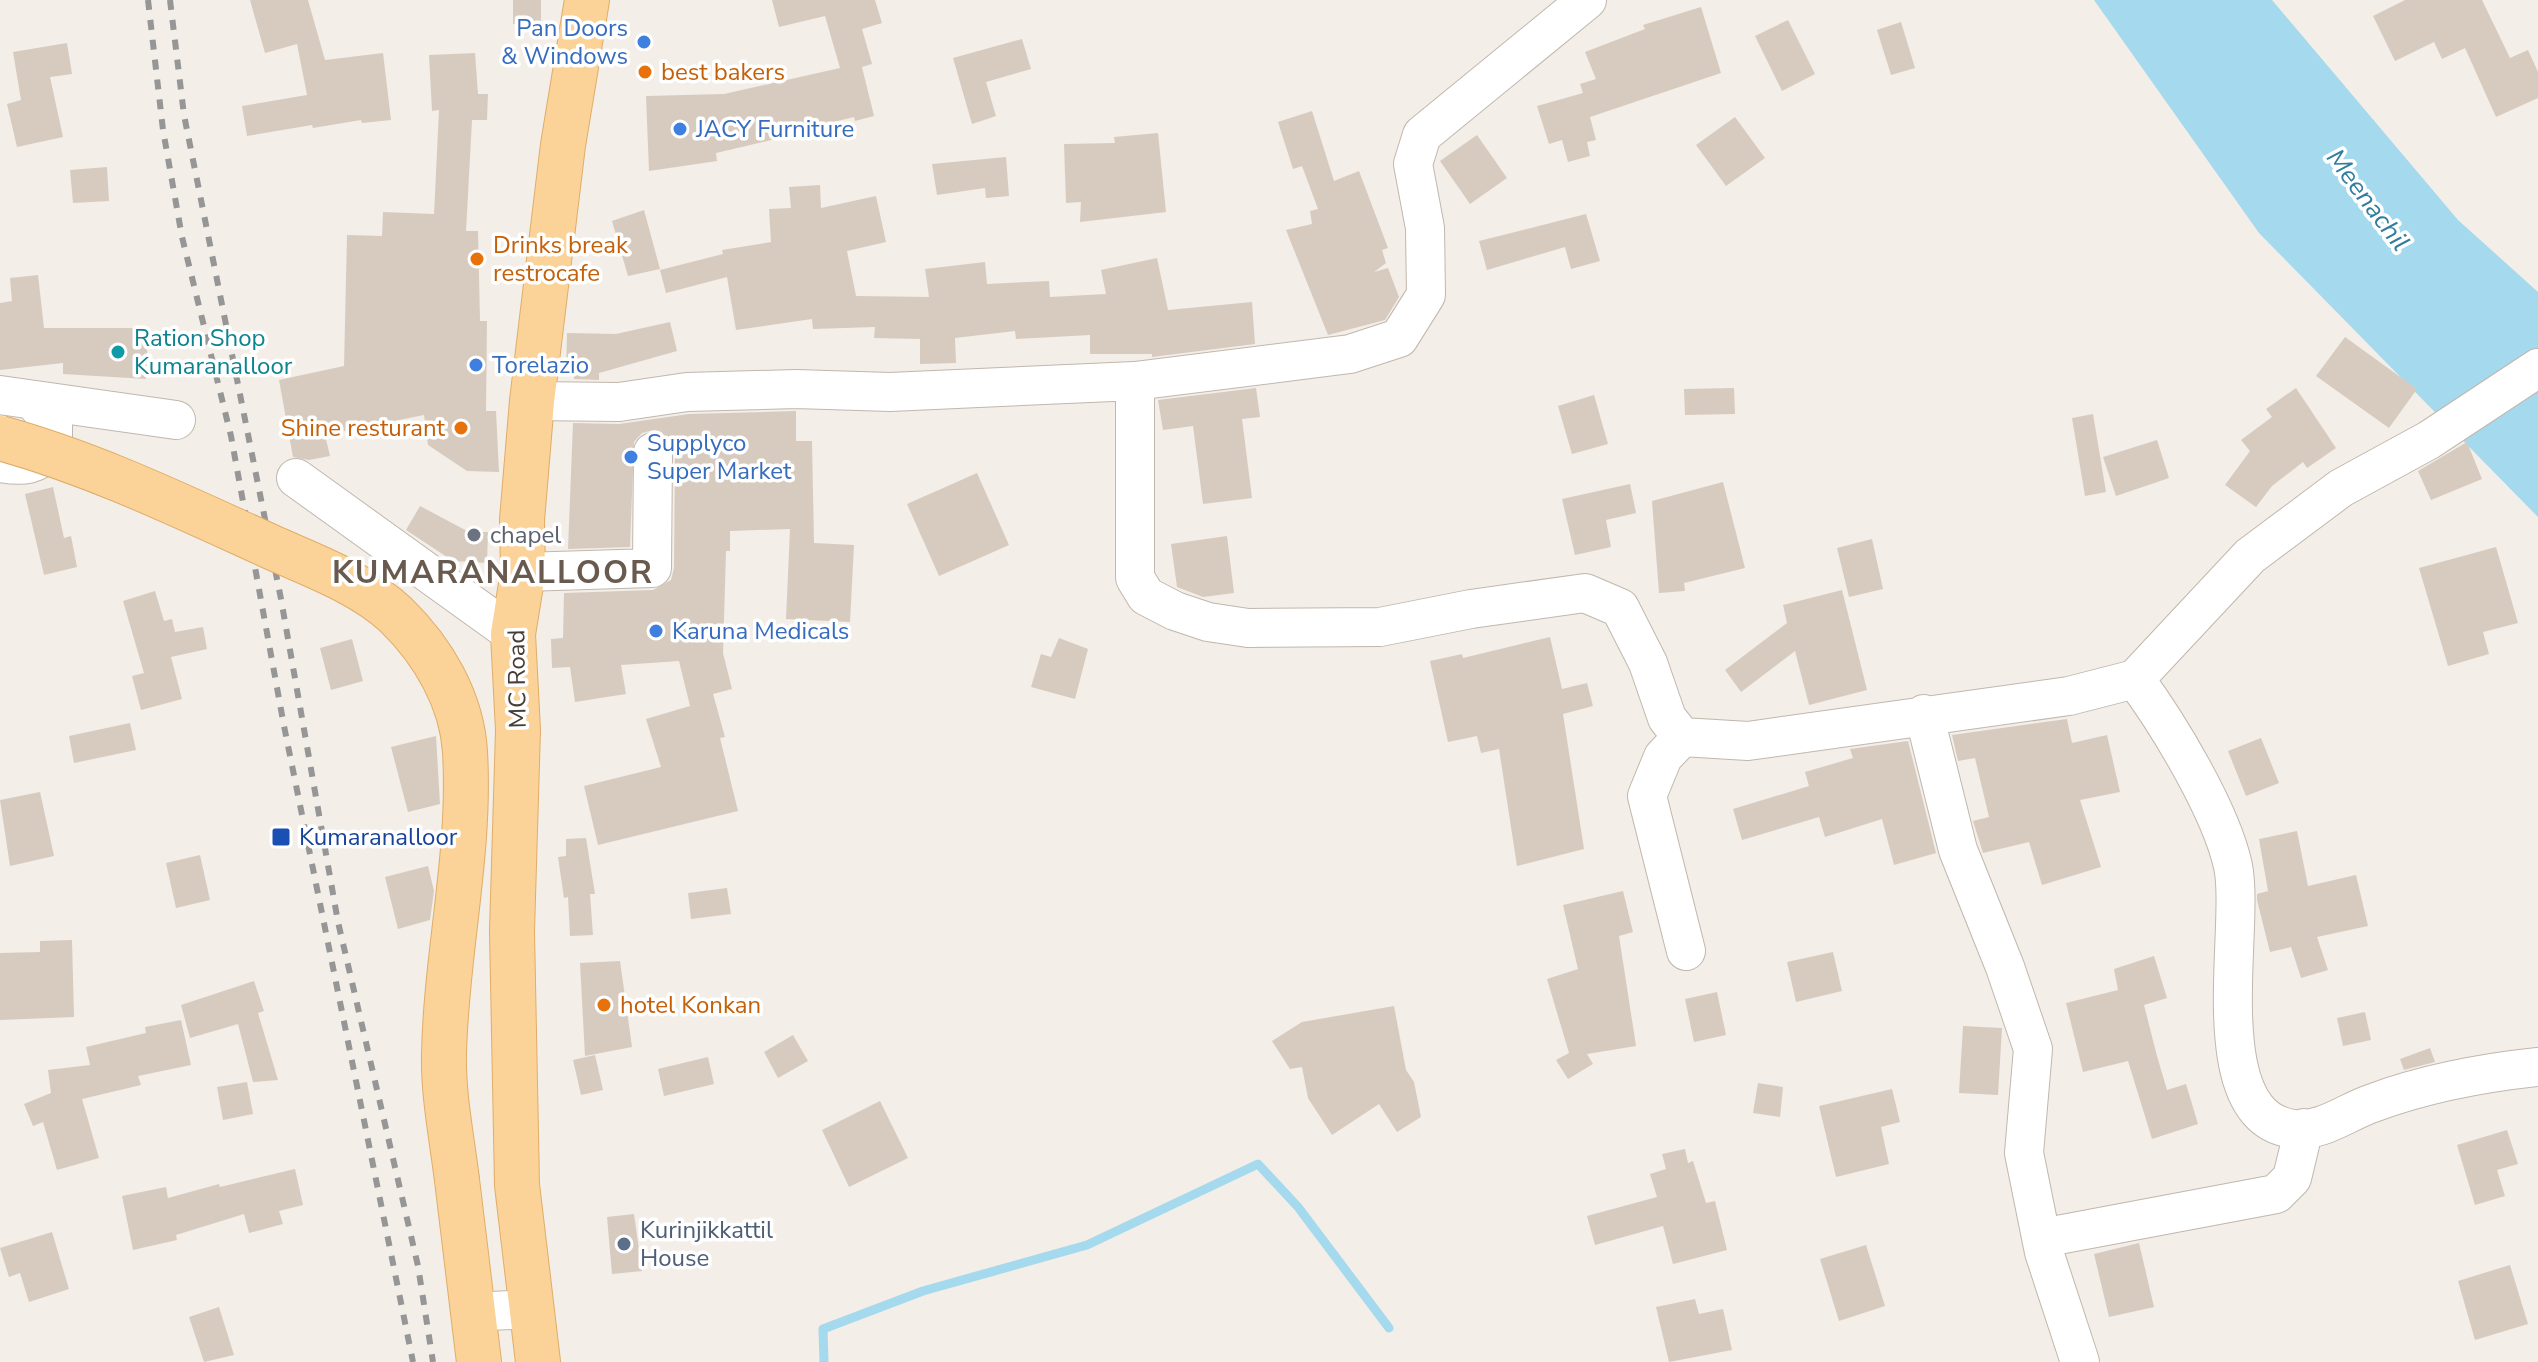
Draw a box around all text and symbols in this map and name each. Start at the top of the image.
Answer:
place label: Pan Doors & Windows [501,12,628,72]
marker: Pan Doors & Windows [635,33,653,51]
place label: best bakers [661,56,785,88]
marker: best bakers [636,63,654,81]
place label: JACY Furniture [695,113,854,145]
marker: JACY Furniture [671,120,689,138]
water label: Meenachil [2318,142,2418,258]
place label: Drinks break restrocafe [493,229,629,289]
marker: Drinks break restrocafe [468,250,486,268]
place label: Ration Shop Kumaranalloor [134,322,293,382]
marker: Ration Shop Kumaranalloor [109,343,127,361]
place label: Torelazio [492,349,589,381]
marker: Torelazio [467,356,485,374]
place label: Shine resturant [281,412,446,444]
marker: Shine resturant [452,419,470,437]
place label: Supplyco Super Market [647,427,792,487]
marker: Supplyco Super Market [622,448,640,466]
place label: chapel [490,519,561,551]
marker: chapel [465,526,483,544]
district label: KUMARANALLOOR [332,551,654,594]
place label: Karuna Medicals [672,615,849,647]
marker: Karuna Medicals [647,622,665,640]
street label: MC Road [500,629,534,729]
place label: Kumaranalloor [299,821,458,853]
marker: Kumaranalloor [270,826,292,848]
place label: hotel Konkan [620,989,761,1021]
marker: hotel Konkan [595,996,613,1014]
place label: Kurinjikkattil House [640,1214,773,1274]
marker: Kurinjikkattil House [615,1235,633,1253]

